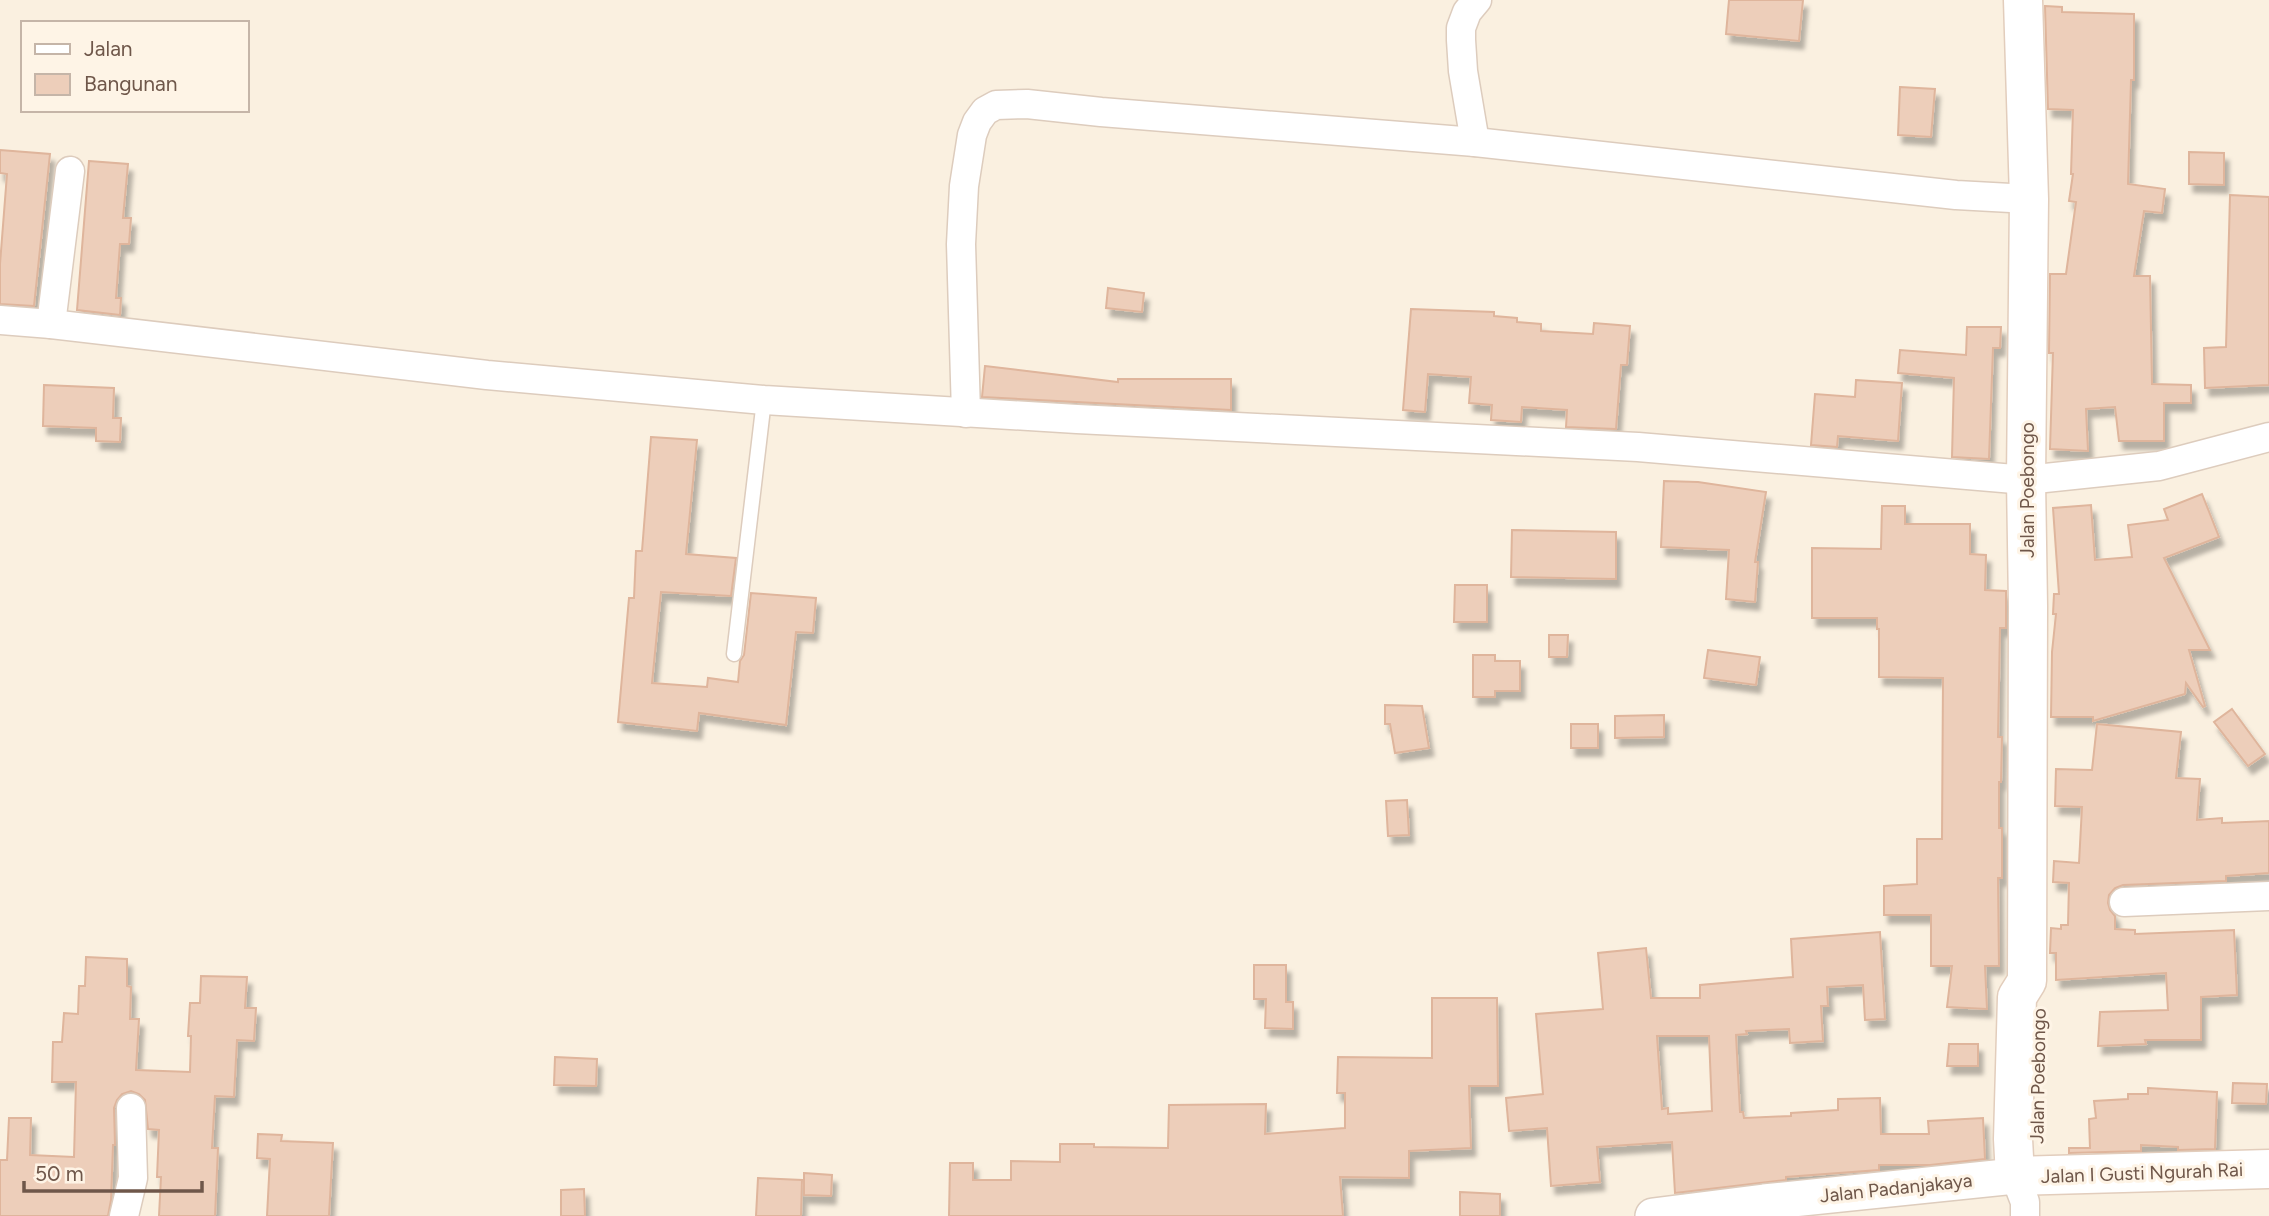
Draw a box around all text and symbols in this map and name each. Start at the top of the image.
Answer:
legend [21,21,248,112]
text: Jalan [84,36,133,61]
text: Bangunan [84,71,177,96]
street label: Jalan Poebongo [2016,422,2039,558]
street label: Jalan Poebongo [2025,1008,2051,1144]
scale bar [24,1150,203,1194]
street label: Jalan I Gusti Ngurah Rai [2040,1158,2244,1188]
text: 50 m [35,1161,84,1186]
street label: Jalan Padanjakaya [1819,1169,1973,1207]

